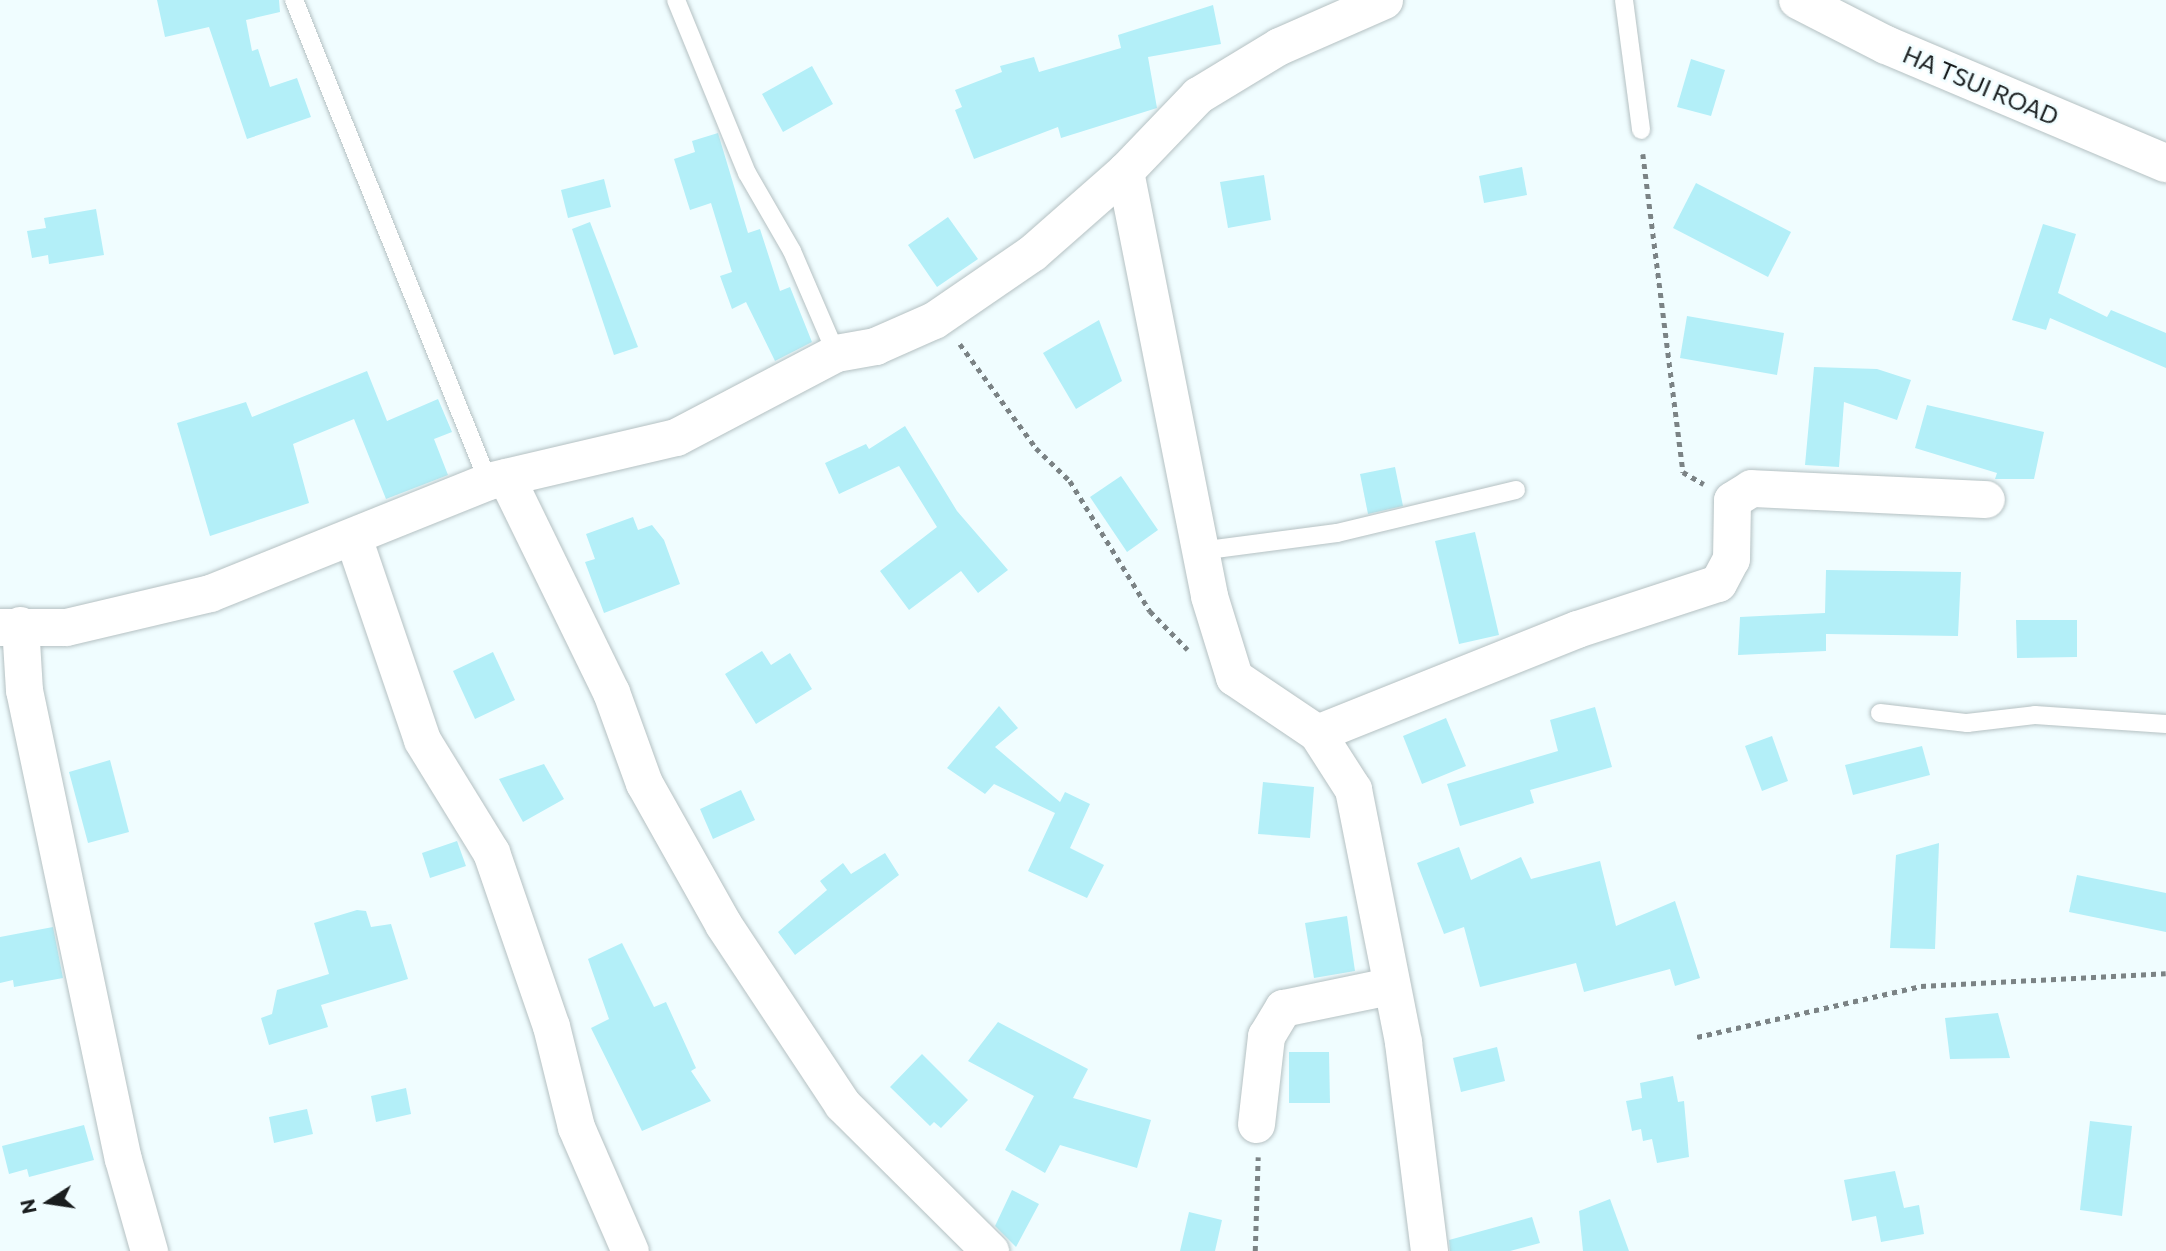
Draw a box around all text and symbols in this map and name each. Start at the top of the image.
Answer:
street label: HA TSUI ROAD [1899,39,2063,131]
north arrow [14,1167,84,1237]
text: N [15,1197,41,1216]

